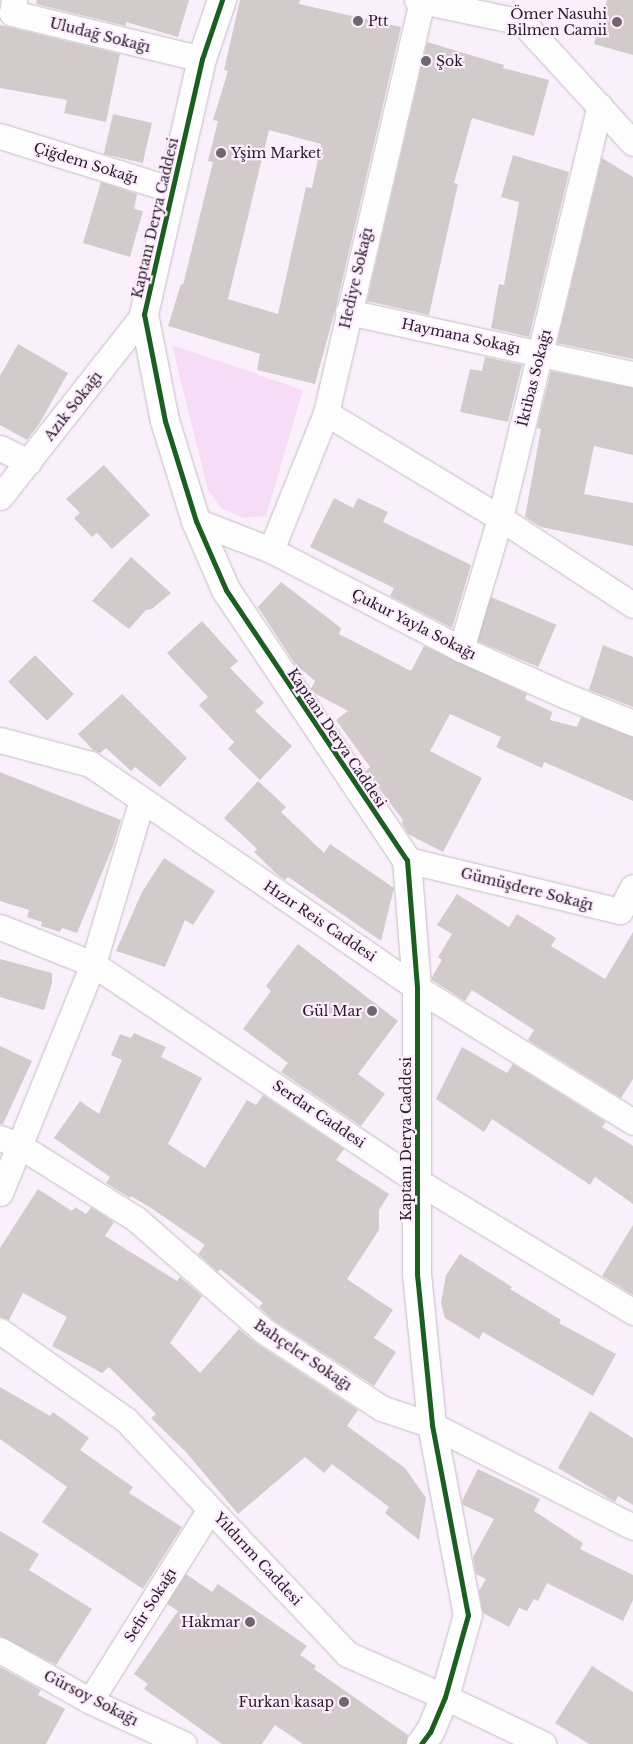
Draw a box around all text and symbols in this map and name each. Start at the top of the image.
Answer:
place label: Ömer Nasuhi Bilmen Camii [507,6,607,38]
place label: Ptt [368,13,388,29]
street label: Uludağ Sokağı [48,14,152,56]
marker: Ptt [352,15,364,27]
marker: Ömer Nasuhi Bilmen Camii [611,16,623,28]
place label: Şok [436,53,463,69]
marker: Şok [420,55,432,67]
street label: Kaptanı Derya Caddesi [128,136,182,300]
street label: Çiğdem Sokağı [32,139,140,187]
place label: Yşim Market [231,145,321,161]
marker: Yşim Market [215,147,227,159]
street label: Hediye Sokağı [336,226,376,330]
street label: Haymana Sokağı [400,315,522,357]
street label: İktibas Sokağı [514,328,554,428]
street label: Azık Sokağı [41,368,105,444]
street label: Çukur Yayla Sokağı [348,585,480,663]
street label: Kaptanı Derya Caddesi [284,665,390,811]
street label: Gümüşdere Sokağı [459,864,595,914]
street label: Hızır Reis Caddesi [261,877,379,965]
place label: Gül Mar [302,1003,362,1019]
marker: Gül Mar [366,1005,378,1017]
street label: Kaptanı Derya Caddesi [398,1057,414,1221]
street label: Serdar Caddesi [269,1077,369,1151]
street label: Bahçeler Sokağı [251,1316,355,1394]
street label: Yıldırım Caddesi [211,1509,305,1609]
street label: Sefir Sokağı [120,1565,180,1645]
place label: Hakmar [181,1614,240,1630]
marker: Hakmar [244,1616,256,1628]
street label: Gürsoy Sokağı [41,1667,141,1729]
place label: Furkan kasap [239,1694,334,1710]
marker: Furkan kasap [338,1696,350,1708]

